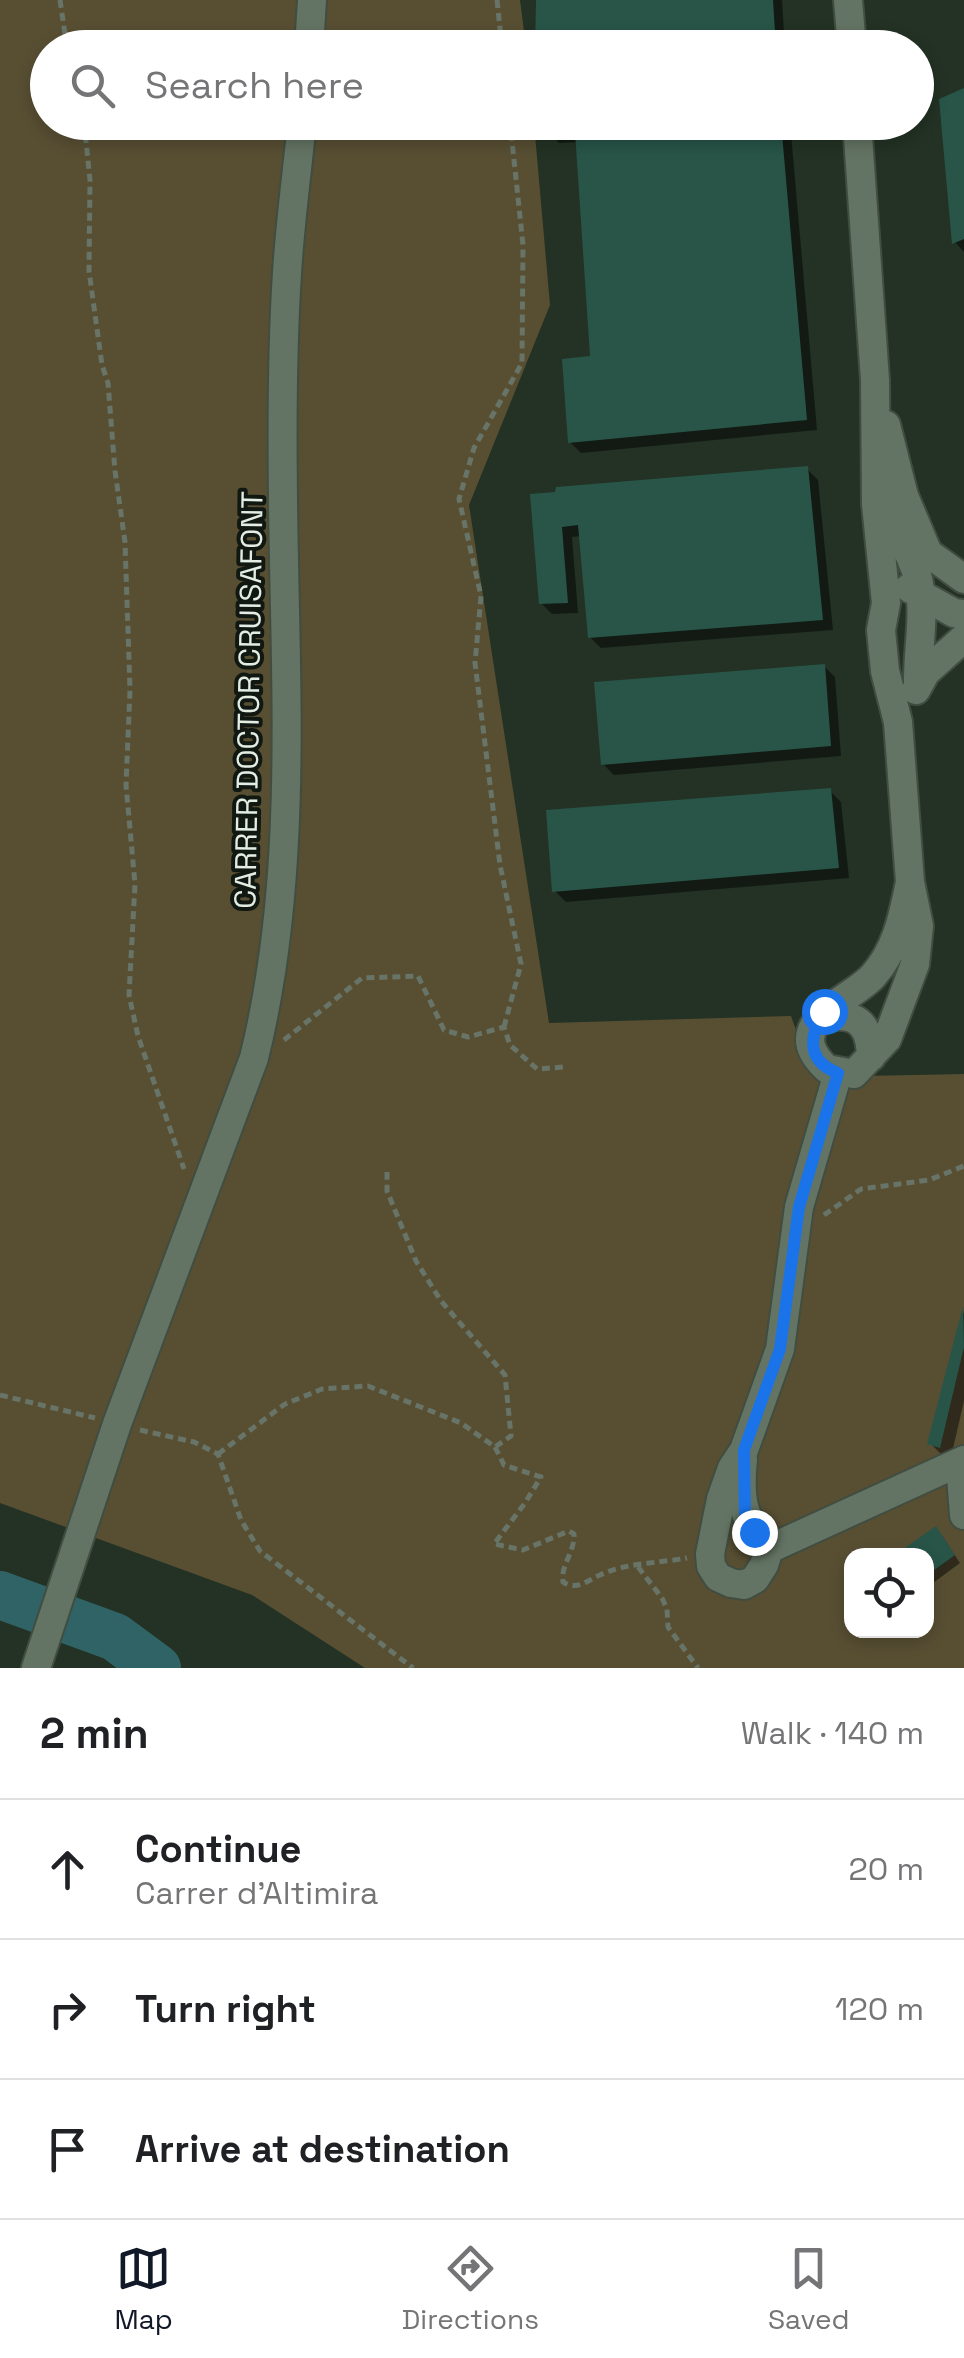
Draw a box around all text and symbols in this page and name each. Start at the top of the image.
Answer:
search box [30,30,934,140]
icon: search [65,58,120,113]
text: Search here [145,61,364,109]
street label: CARRER DOCTOR CRUISAFONT [225,491,272,909]
route start [802,989,848,1035]
route end [732,1510,778,1556]
map controls [844,1548,934,1638]
button: locate [844,1548,934,1638]
text: 2 min [40,1707,149,1760]
text: Walk · 140 m [741,1713,924,1753]
text: Continue [135,1825,301,1873]
icon: ahead [40,1842,95,1897]
text: 20 m [848,1849,924,1889]
text: Carrer d'Altimira [135,1873,378,1913]
icon: right [40,1982,95,2037]
text: Turn right [135,1985,316,2033]
text: 120 m [835,1989,924,2029]
icon: arrive [40,2122,95,2177]
text: Arrive at destination [135,2125,510,2173]
tab: Map [114,2241,173,2337]
tab: Directions [402,2241,539,2337]
tab: Saved [768,2241,850,2337]

